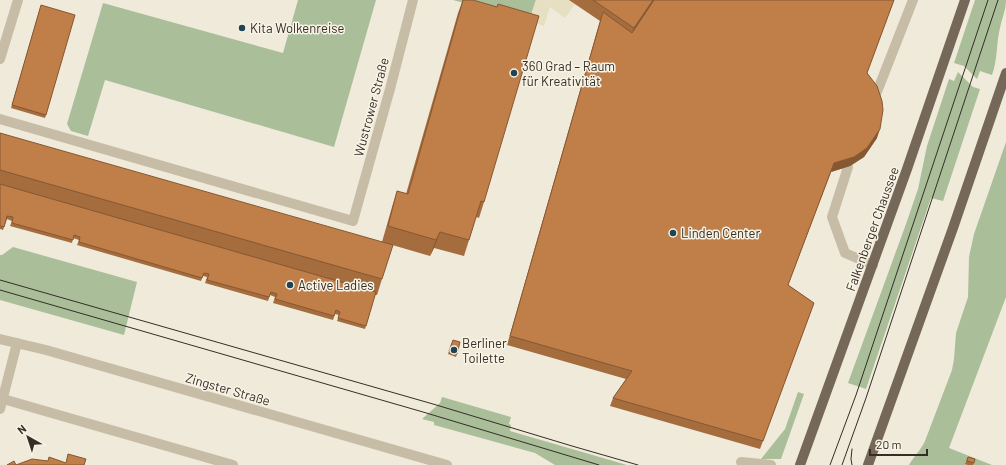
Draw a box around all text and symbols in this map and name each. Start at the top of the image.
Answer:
place label: Kita Wolkenreise [250,20,344,36]
marker: Kita Wolkenreise [237,23,247,33]
street label: Wustrower Straße [350,56,392,158]
place label: 360 Grad – Raum für Kreativität [522,58,615,89]
marker: 360 Grad – Raum für Kreativität [509,68,519,78]
street label: Falkenberger Chaussee [842,165,902,293]
place label: Linden Center [681,225,761,241]
marker: Linden Center [668,228,678,238]
place label: Active Ladies [298,277,374,293]
marker: Active Ladies [285,280,295,290]
place label: Berliner Toilette [462,335,507,366]
marker: Berliner Toilette [449,345,459,355]
street label: Zingster Straße [184,369,272,409]
north arrow [8,417,48,457]
text: N [14,421,28,436]
scale bar [870,431,927,457]
text: 20 m [876,437,902,451]

